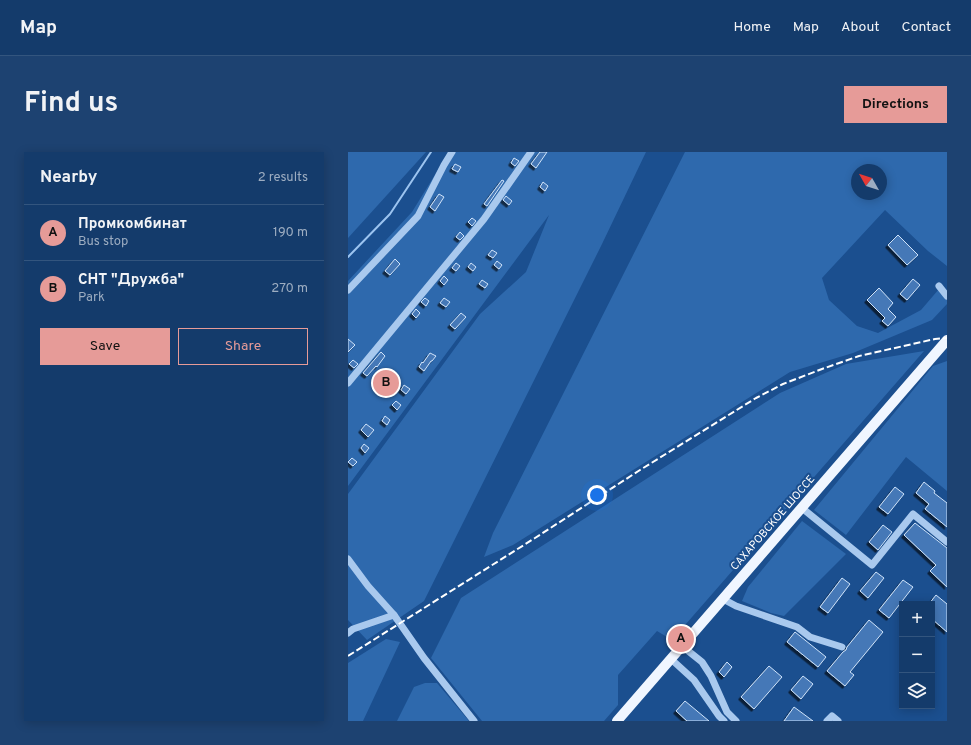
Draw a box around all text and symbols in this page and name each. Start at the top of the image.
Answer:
text: Map [20,16,57,40]
text: Home [734,19,771,36]
text: Map [793,19,819,36]
text: About [841,19,880,36]
text: Contact [902,19,951,36]
text: Find us [24,86,118,122]
button: Directions [844,86,947,123]
north arrow [851,164,887,200]
text: Nearby [40,167,97,189]
text: 2 results [258,170,308,186]
text: Промкомбинат [78,215,187,234]
text: A [48,225,58,241]
text: 190 m [273,225,308,241]
text: Bus stop [78,234,128,250]
text: СНТ "Дружба" [78,271,184,290]
text: B [49,281,57,297]
text: 270 m [271,281,308,297]
text: Park [78,290,105,306]
button: Save [40,328,170,365]
button: Share [178,328,308,365]
pin: B [373,368,399,398]
street label: САХАРОВСКОЕ ШОССЕ [728,473,818,573]
your location [587,485,607,505]
map controls [899,601,935,709]
button: + [899,601,935,637]
pin: A [668,624,694,654]
button: − [899,637,935,673]
button: layers [899,673,935,709]

